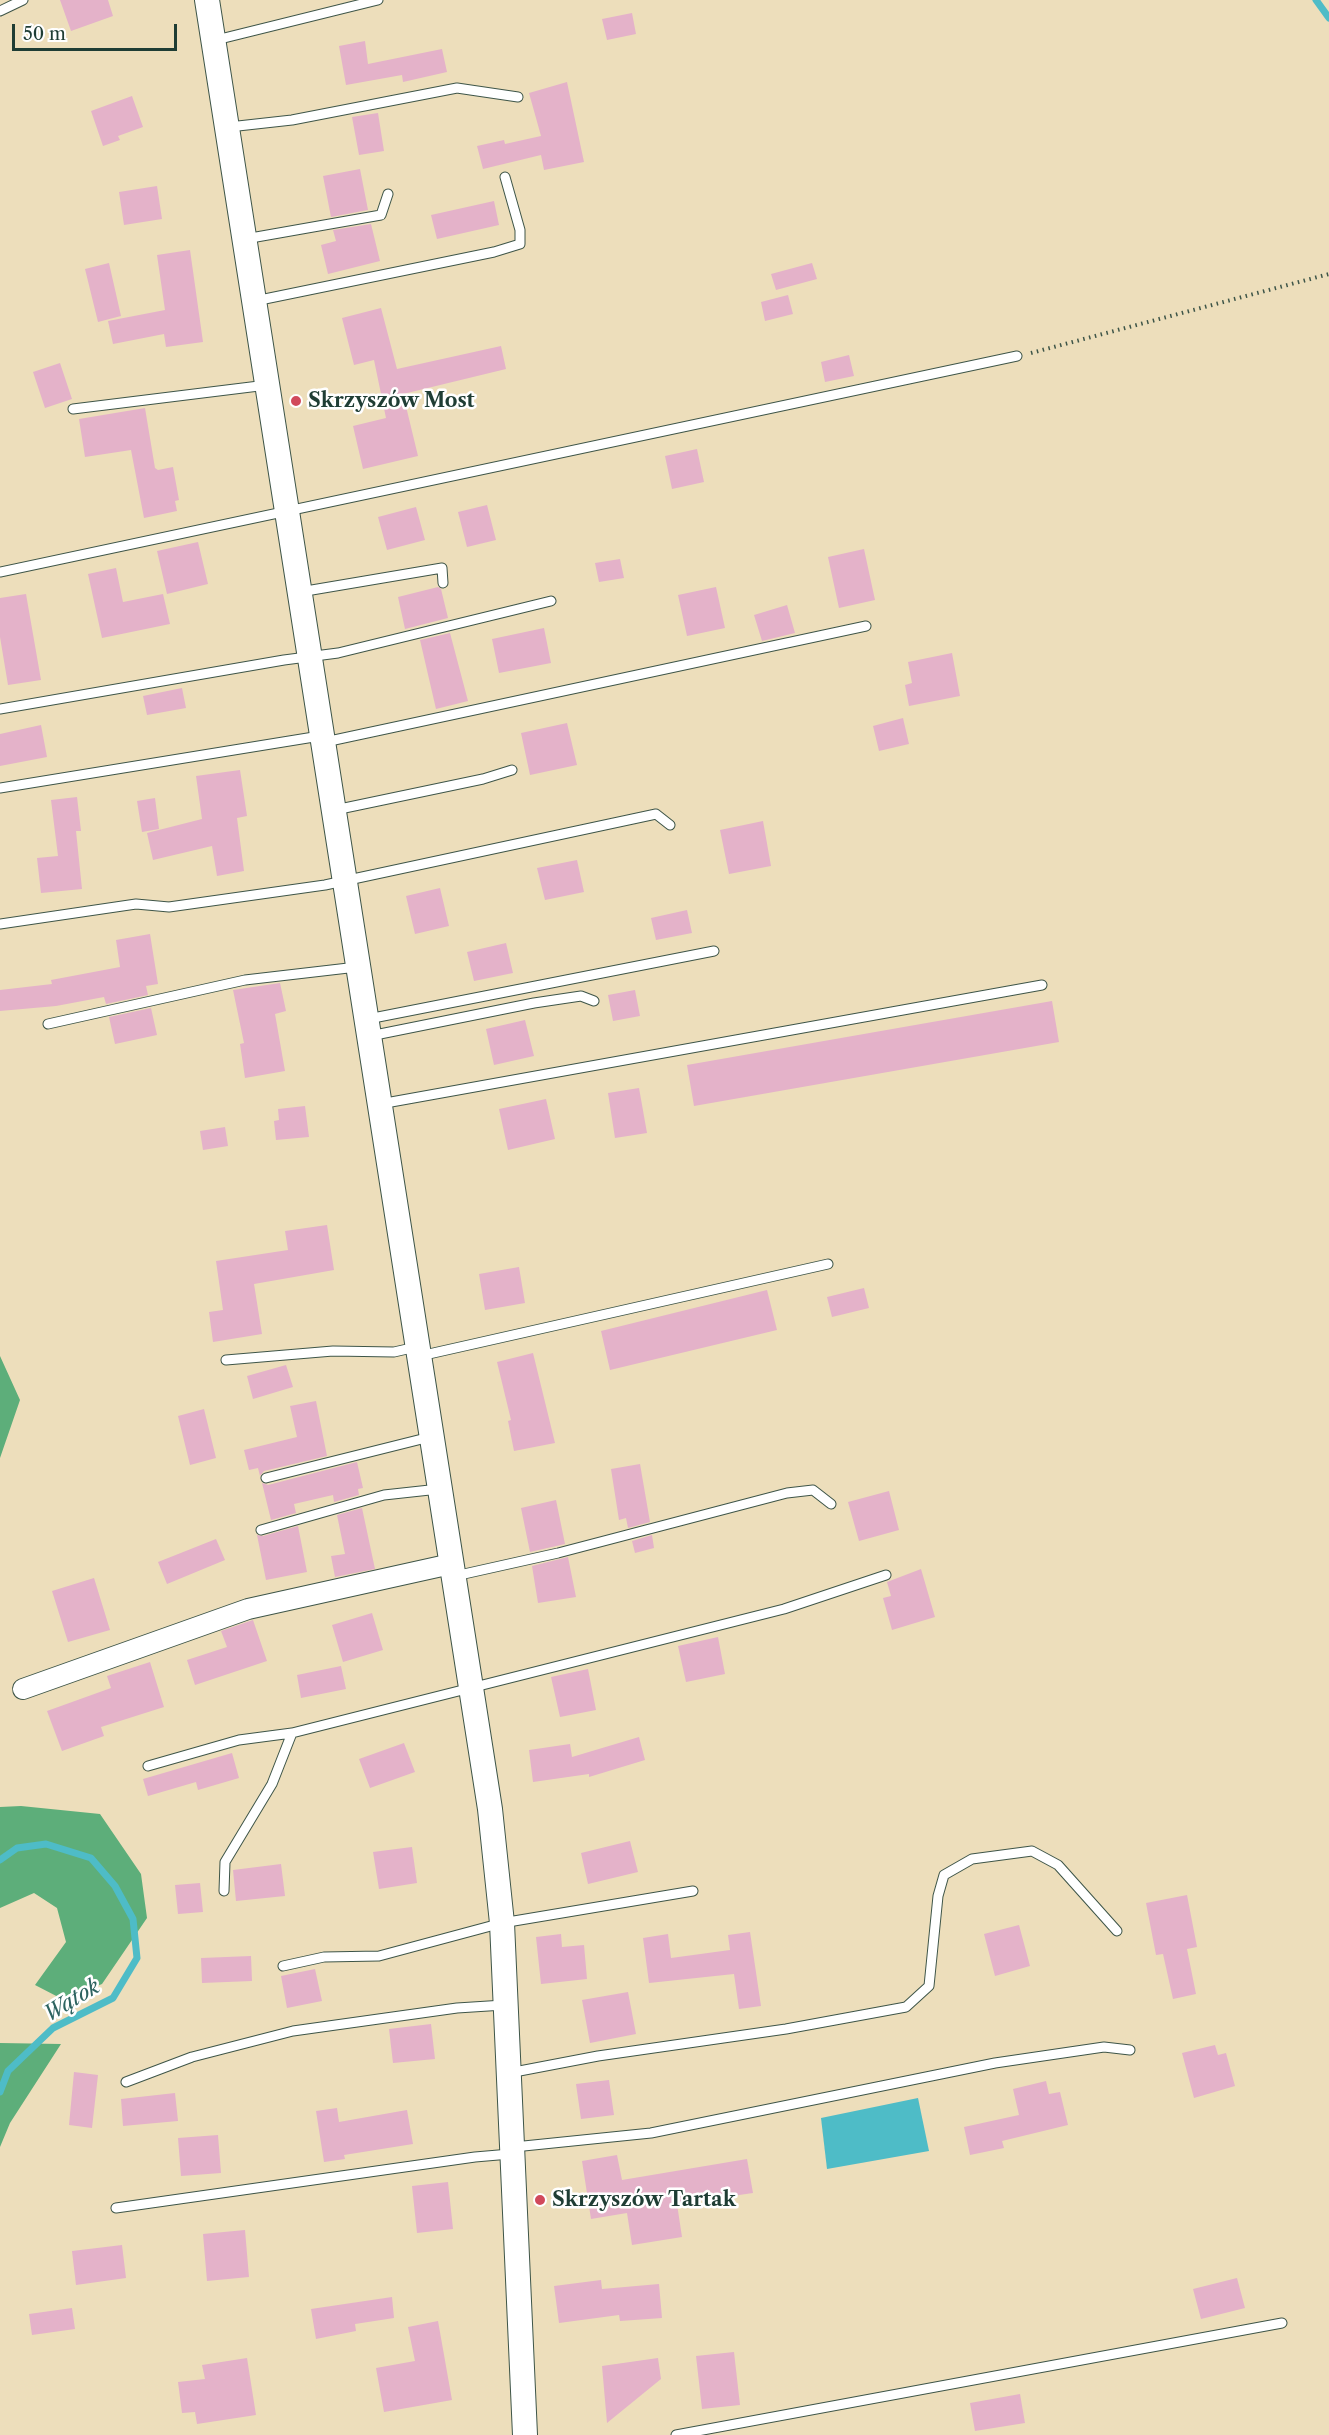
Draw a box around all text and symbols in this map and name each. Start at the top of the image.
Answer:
scale bar [15,12,180,50]
text: 50 m [23,23,66,45]
place label: Skrzyszów Most [308,389,475,413]
marker: Skrzyszów Most [289,394,303,408]
water label: Wątok [39,1975,105,2027]
place label: Skrzyszów Tartak [552,2188,736,2212]
marker: Skrzyszów Tartak [533,2193,547,2207]

